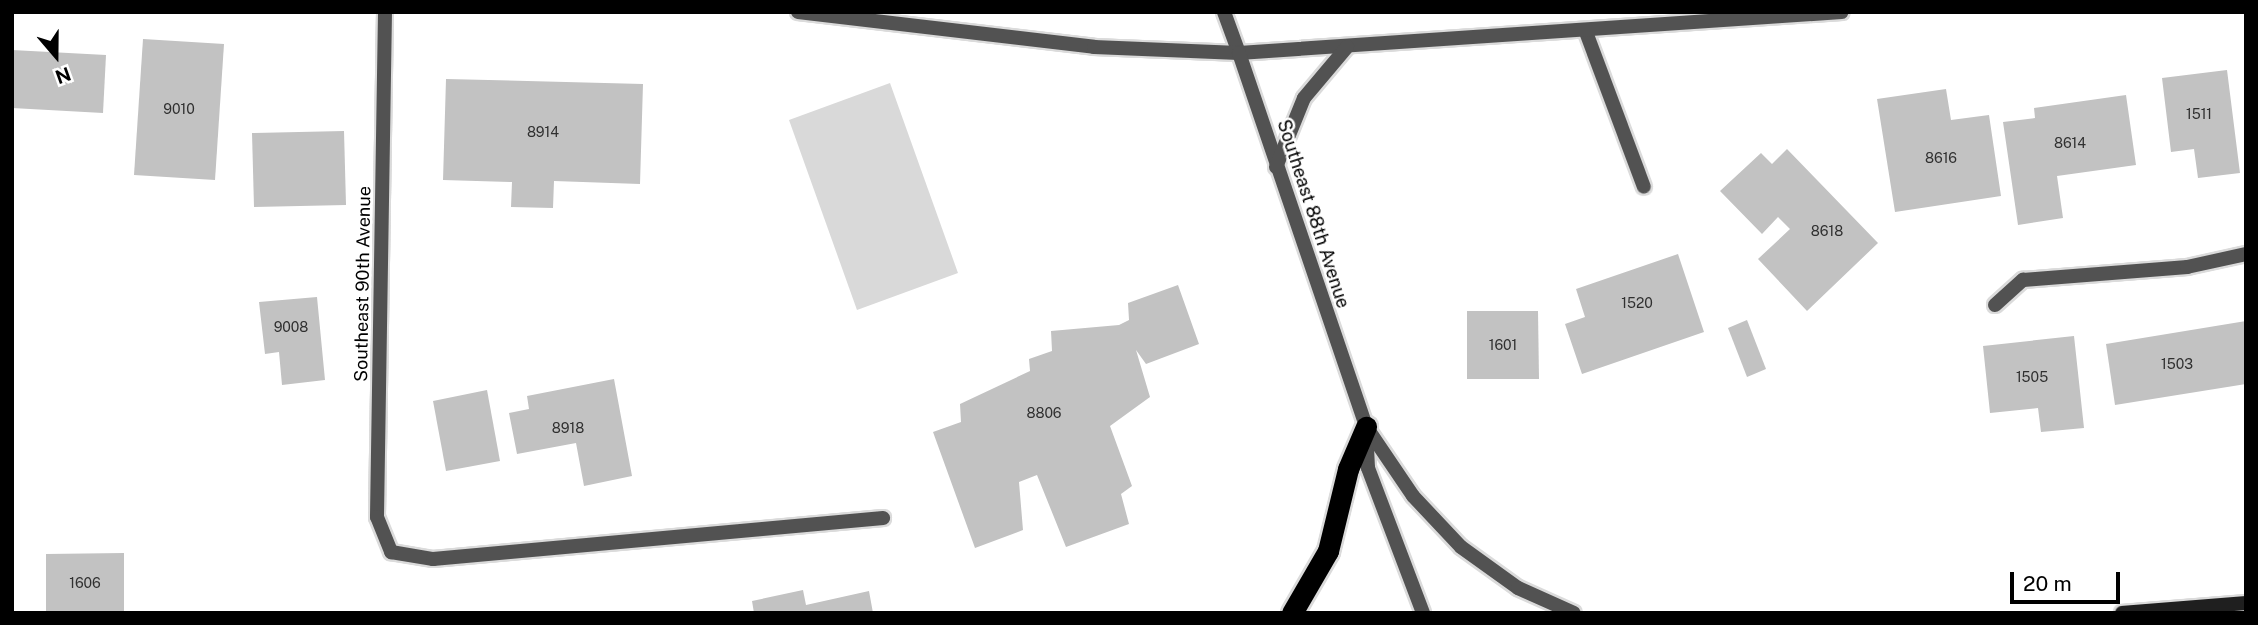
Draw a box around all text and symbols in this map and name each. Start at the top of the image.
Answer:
north arrow [21,21,91,91]
text: N [52,63,74,89]
house number: 9010 [163,101,195,117]
house number: 1511 [2186,106,2212,122]
street label: Southeast 88th Avenue [1272,117,1354,311]
house number: 8914 [527,124,559,140]
house number: 8614 [2054,135,2086,151]
house number: 8616 [1925,150,1957,166]
street label: Southeast 90th Avenue [350,186,376,382]
house number: 8618 [1811,223,1843,239]
house number: 1520 [1621,295,1653,311]
house number: 9008 [274,319,308,335]
house number: 1601 [1489,337,1517,353]
house number: 1503 [2161,356,2193,372]
house number: 1505 [2016,369,2048,385]
house number: 8806 [1026,405,1062,421]
house number: 8918 [552,420,584,436]
scale bar [2013,558,2123,602]
text: 20 m [2023,571,2072,596]
house number: 1606 [69,575,101,591]

